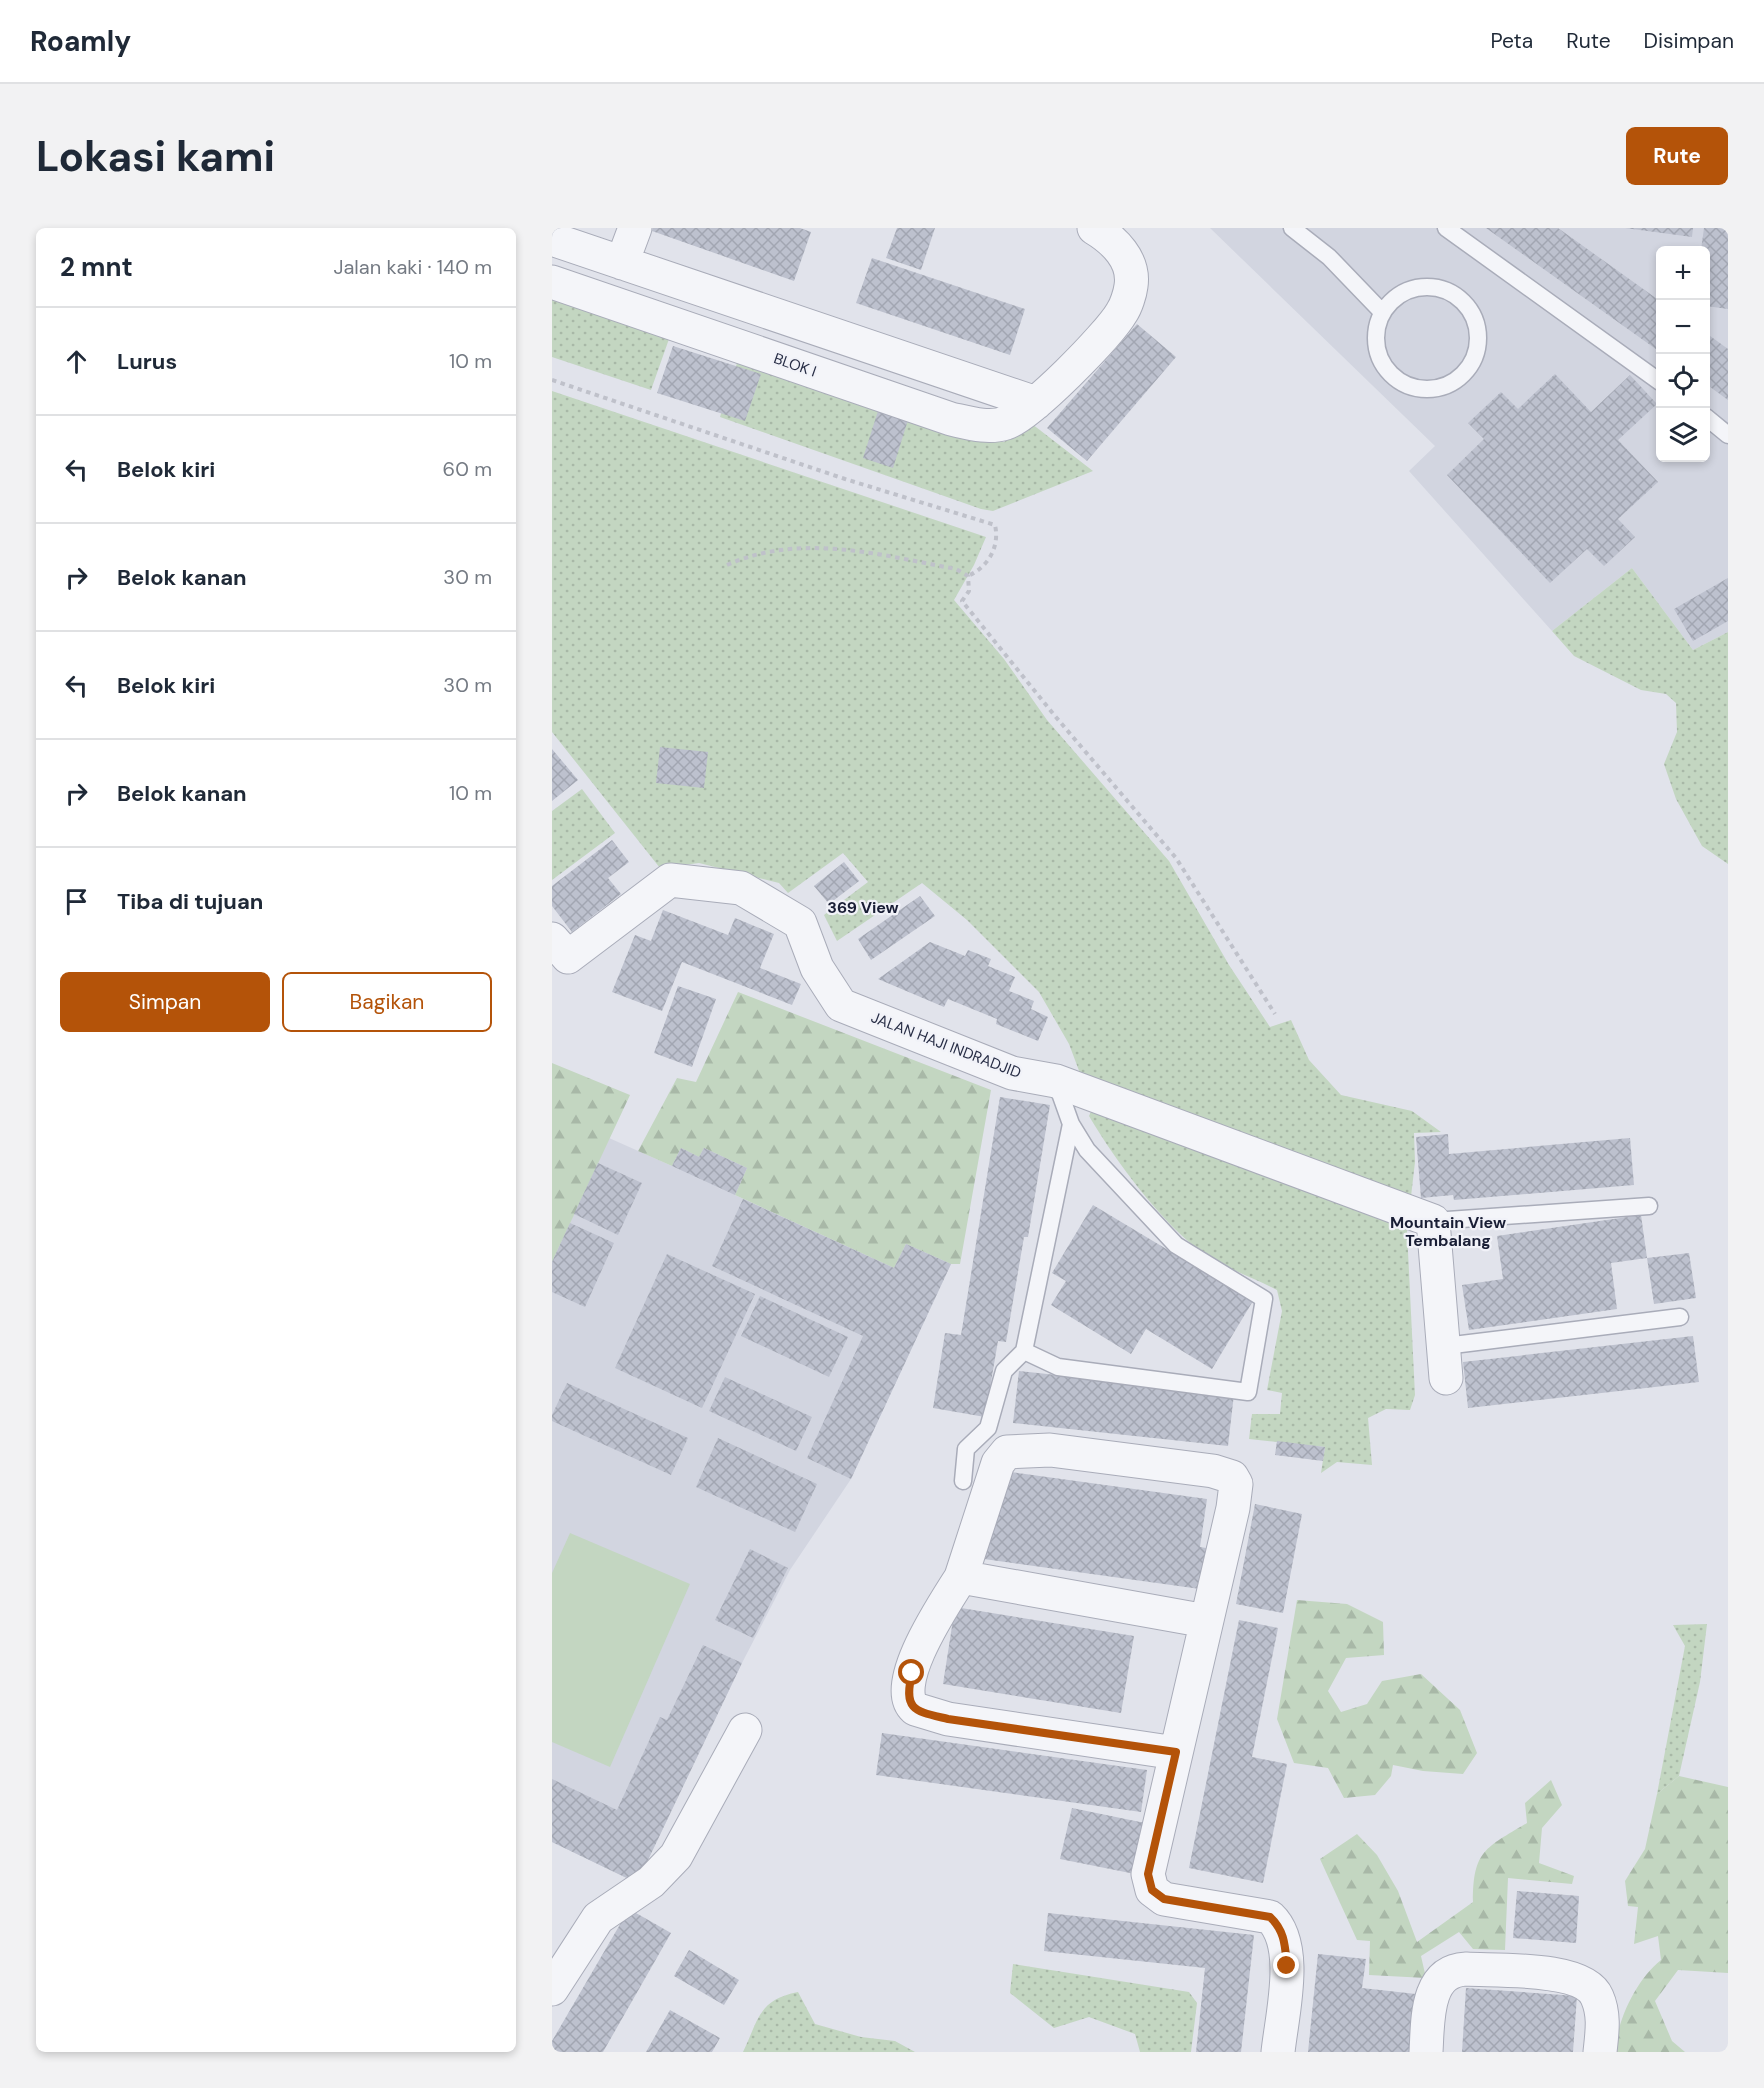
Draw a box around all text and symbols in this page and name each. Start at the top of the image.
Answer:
text: Roamly [30,23,131,60]
text: Peta [1490,27,1533,55]
text: Rute [1566,27,1611,55]
text: Disimpan [1644,27,1734,55]
button: Rute [1626,127,1728,185]
text: Lokasi kami [36,129,275,184]
map controls [1656,246,1710,462]
button: + [1656,246,1710,300]
text: 2 mnt [60,250,133,284]
text: Jalan kaki · 140 m [333,254,492,280]
button: − [1656,300,1710,354]
icon: ahead [60,345,93,378]
text: Lurus [117,347,177,376]
text: 10 m [449,348,492,374]
street label: BLOK I [771,348,819,382]
button: locate [1656,354,1710,408]
button: layers [1656,408,1710,462]
icon: left [60,453,93,486]
text: Belok kiri [117,455,215,484]
text: 60 m [443,456,492,482]
icon: right [60,561,93,594]
text: Belok kanan [117,563,247,592]
text: 30 m [443,564,492,590]
icon: left [60,669,93,702]
text: Belok kiri [117,671,215,700]
text: 30 m [443,672,492,698]
icon: right [60,777,93,810]
text: Belok kanan [117,779,247,808]
text: 10 m [449,780,492,806]
icon: arrive [60,885,93,918]
text: Tiba di tujuan [117,887,263,916]
district label: 369 View [827,897,899,918]
button: Simpan [60,972,270,1032]
button: Bagikan [282,972,492,1032]
street label: JALAN HAJI INDRADJID [868,1007,1024,1083]
district label: Mountain View Tembalang [1390,1212,1506,1251]
route start [898,1659,924,1685]
route end [1273,1952,1299,1978]

